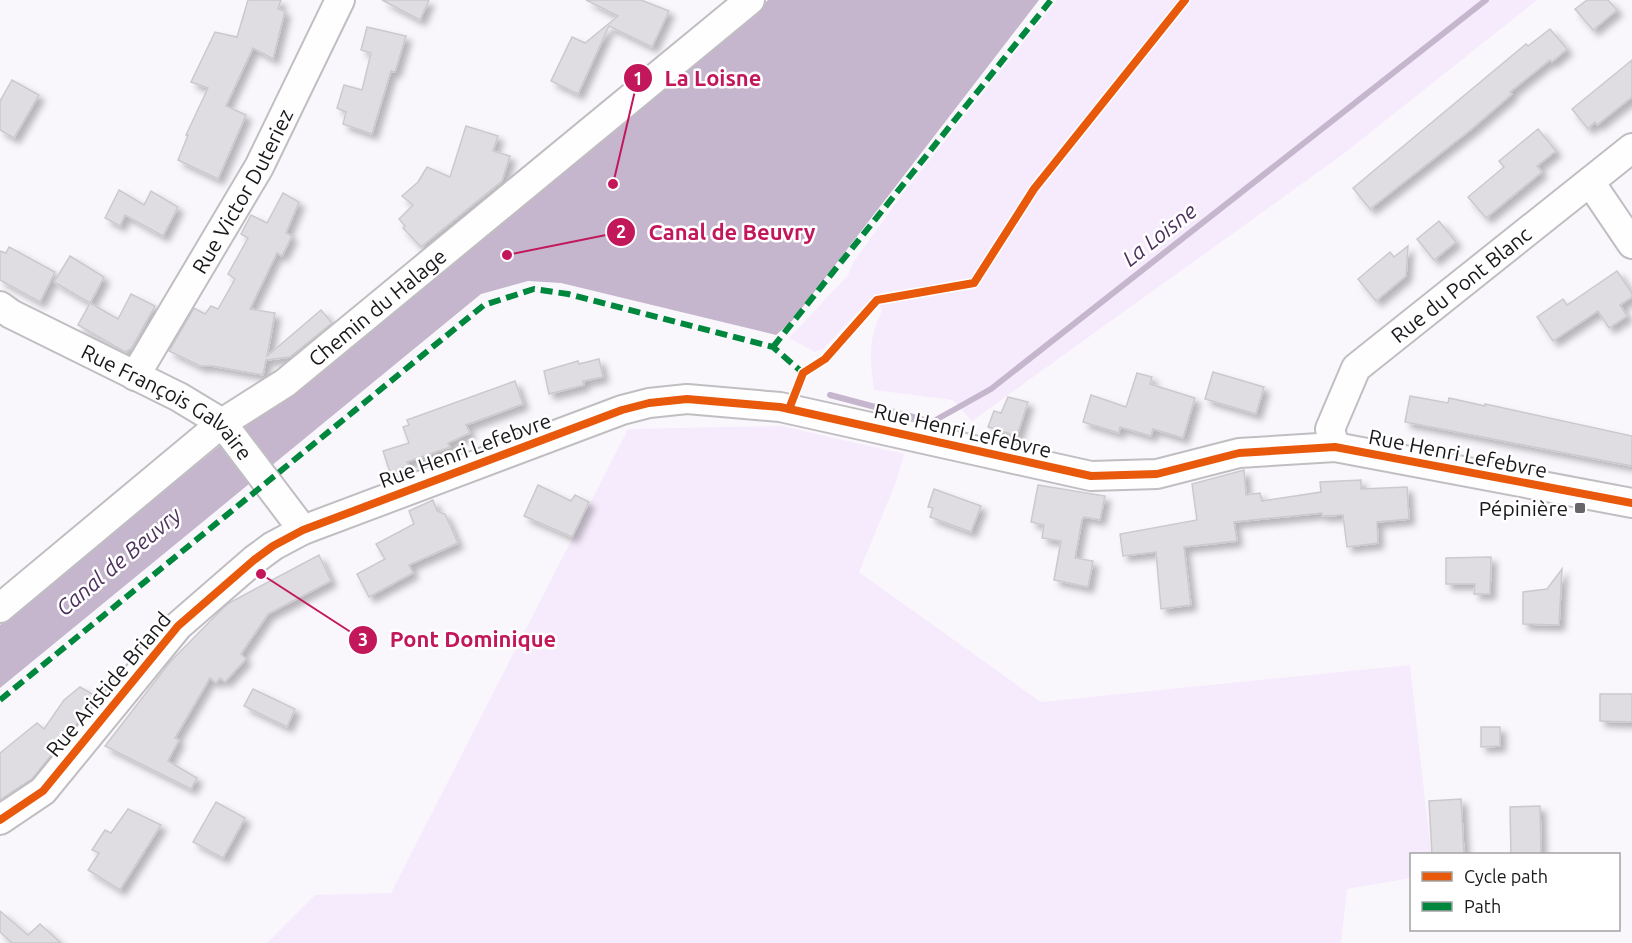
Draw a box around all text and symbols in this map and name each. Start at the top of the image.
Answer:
callout: La Loisne [623,58,774,98]
text: La Loisne [665,65,761,90]
text: 1 [633,68,643,88]
street label: Rue Victor Duteriez [187,105,297,277]
water label: La Loisne [1117,197,1201,271]
callout: Canal de Beuvry [606,212,827,252]
text: Canal de Beuvry [649,219,816,244]
text: 2 [616,221,626,241]
street label: Rue du Pont Blanc [1386,221,1536,347]
street label: Chemin du Halage [304,243,451,371]
street label: Rue François Galvaire [78,339,257,464]
street label: Rue Henri Lefebvre [872,398,1054,462]
street label: Rue Henri Lefebvre [376,408,554,492]
street label: Rue Henri Lefebvre [1367,424,1549,482]
place label: Pépinière [1479,496,1568,520]
water label: Canal de Beuvry [51,501,186,620]
marker: Pépinière [1573,501,1587,515]
street label: Rue Aristide Briand [41,607,175,761]
callout: Pont Dominique [348,620,568,660]
text: Pont Dominique [390,626,556,651]
text: 3 [358,629,368,649]
legend [1410,853,1620,931]
text: Cycle path [1464,866,1548,886]
text: Path [1464,896,1501,916]

